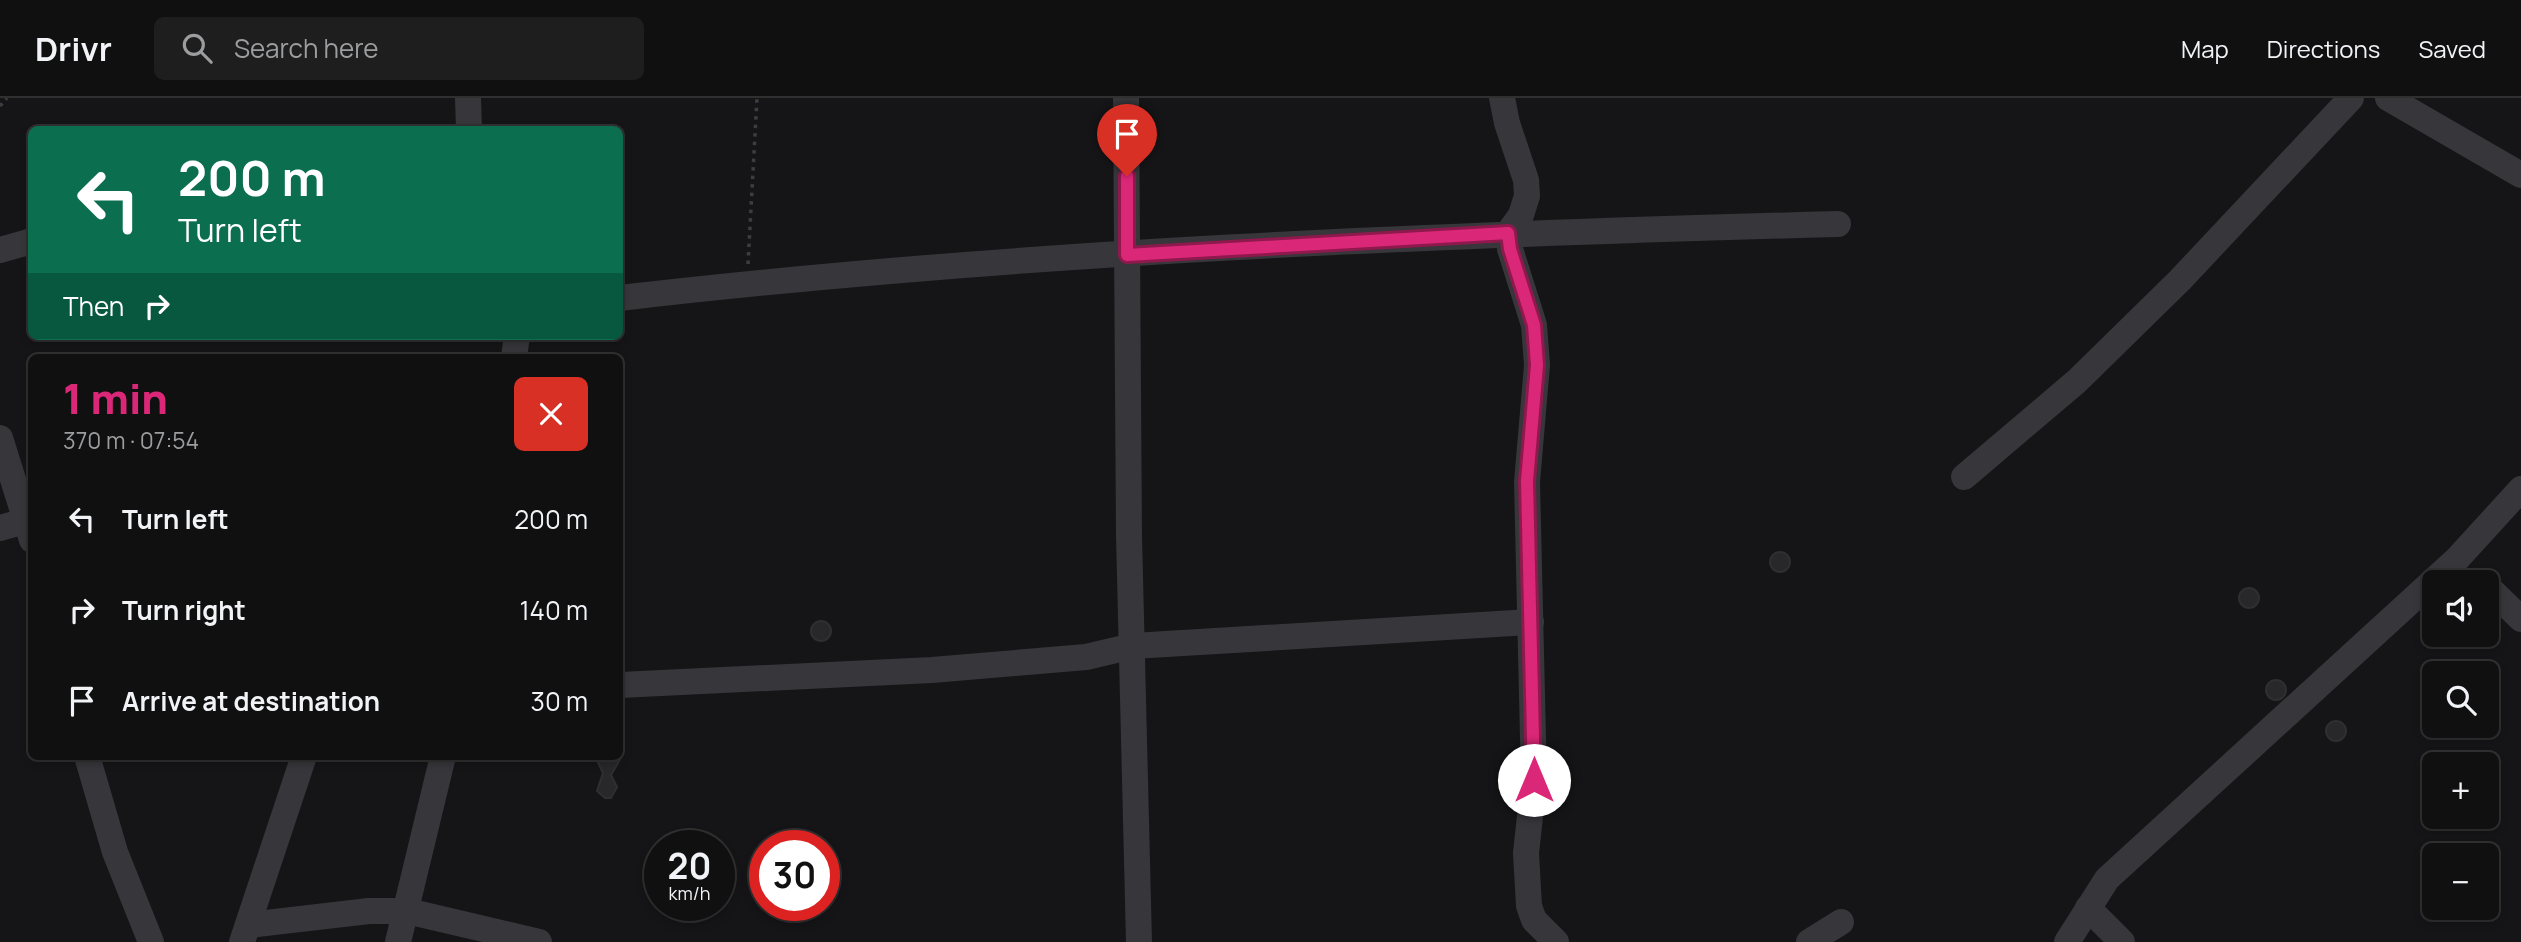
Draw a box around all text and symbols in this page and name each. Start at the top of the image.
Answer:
search box [154,17,644,80]
text: Drivr [35,26,112,71]
icon: search [178,29,216,67]
text: Search here [234,30,378,66]
text: Map [2181,32,2229,65]
text: Directions [2267,32,2380,65]
text: Saved [2418,32,2486,65]
pin [1097,104,1157,176]
icon: arrive [1108,115,1146,153]
text: 200 m [178,144,326,211]
icon: left [63,154,154,245]
text: Turn left [178,208,302,252]
icon: right [138,287,176,325]
text: Then [63,288,124,324]
text: 1 min [63,369,168,427]
button: close [514,377,588,451]
text: 370 m · 07:54 [63,424,199,456]
icon: left [63,500,101,538]
text: Turn left [122,501,229,537]
text: 200 m [514,501,588,537]
map controls [2422,570,2499,920]
button: sound [2422,570,2499,647]
icon: right [63,591,101,629]
text: Turn right [122,592,246,628]
text: 140 m [519,592,588,628]
button: search [2422,661,2499,738]
icon: arrive [63,682,101,720]
text: Arrive at destination [122,683,380,719]
text: 30 m [531,683,588,719]
position arrow [1497,743,1571,817]
button: + [2422,752,2499,829]
speed limit sign: 30 [749,830,840,921]
text: 20 [668,842,711,890]
button: − [2422,843,2499,920]
text: km/h [669,881,710,905]

